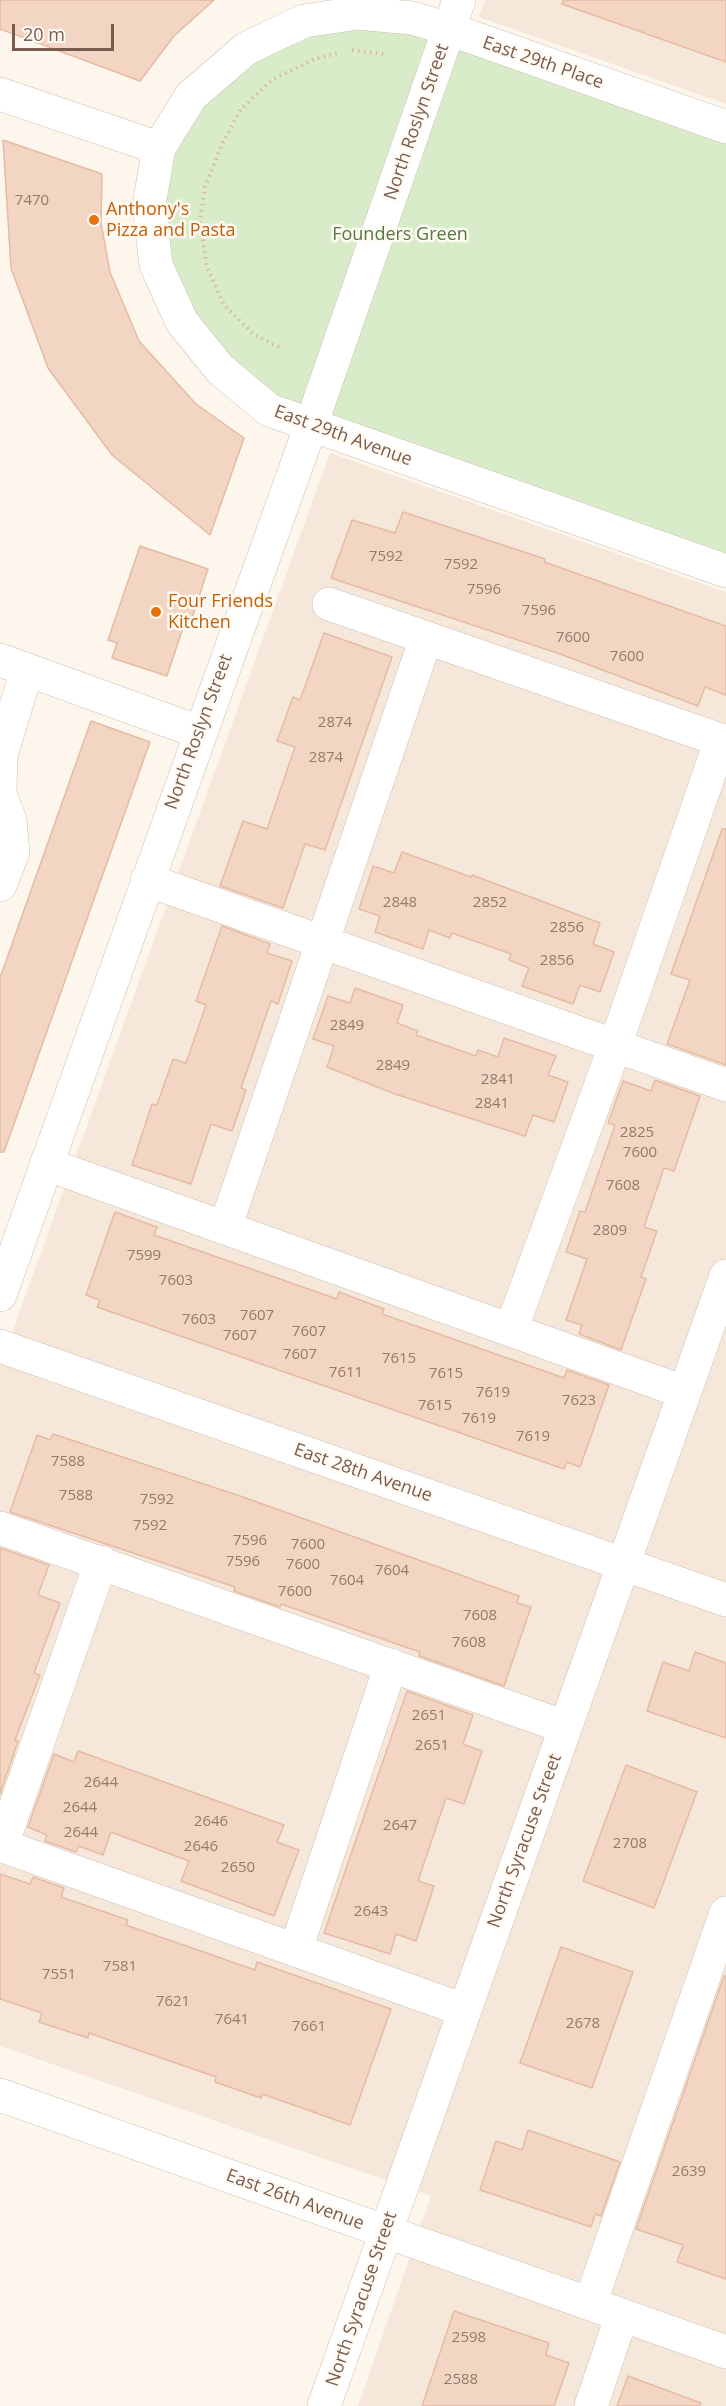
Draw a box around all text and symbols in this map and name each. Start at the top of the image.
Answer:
scale bar [15,12,117,50]
text: 20 m [23,22,65,46]
street label: East 29th Place [480,32,606,94]
street label: North Roslyn Street [380,41,454,203]
house number: 7470 [15,192,49,210]
place label: Anthony's Pizza and Pasta [106,199,235,242]
marker: Anthony's Pizza and Pasta [87,213,101,227]
park label: Founders Green [332,224,468,246]
street label: East 29th Avenue [271,401,415,471]
house number: 7592 [369,548,403,566]
house number: 7592 [444,556,478,574]
house number: 7596 [467,581,501,599]
place label: Four Friends Kitchen [168,591,273,634]
house number: 7596 [522,602,556,620]
marker: Four Friends Kitchen [149,605,163,619]
house number: 7600 [556,629,590,647]
house number: 7600 [610,648,644,666]
street label: North Roslyn Street [161,651,237,813]
house number: 2874 [318,714,352,732]
house number: 2874 [309,749,343,767]
house number: 2848 [383,894,417,912]
house number: 2852 [473,894,507,912]
house number: 2856 [550,919,584,937]
house number: 2856 [540,952,574,970]
house number: 2849 [330,1017,364,1035]
house number: 2849 [376,1057,410,1075]
house number: 2841 [481,1071,515,1089]
house number: 2841 [475,1095,509,1113]
house number: 2825 [620,1124,654,1142]
house number: 7600 [623,1144,657,1162]
house number: 7608 [606,1177,640,1195]
house number: 2809 [593,1222,627,1240]
house number: 7599 [127,1247,161,1265]
house number: 7603 [159,1272,193,1290]
house number: 7607 [240,1307,274,1325]
house number: 7603 [182,1311,216,1329]
house number: 7607 [292,1323,326,1341]
house number: 7607 [223,1327,257,1345]
house number: 7607 [283,1346,317,1364]
house number: 7615 [382,1350,416,1368]
house number: 7611 [329,1364,363,1382]
house number: 7615 [429,1365,463,1383]
house number: 7619 [476,1384,510,1402]
house number: 7623 [562,1392,596,1410]
house number: 7615 [418,1397,452,1415]
house number: 7619 [462,1410,496,1428]
house number: 7619 [516,1428,550,1446]
street label: East 28th Avenue [291,1439,435,1507]
house number: 7588 [51,1453,85,1471]
house number: 7588 [59,1487,93,1505]
house number: 7592 [140,1491,174,1509]
house number: 7592 [133,1517,167,1535]
house number: 7596 [233,1532,267,1550]
house number: 7600 [291,1536,325,1554]
house number: 7596 [226,1553,260,1571]
house number: 7600 [286,1556,320,1574]
house number: 7604 [375,1562,409,1580]
house number: 7604 [330,1572,364,1590]
house number: 7600 [278,1583,312,1601]
house number: 7608 [463,1607,497,1625]
house number: 7608 [452,1634,486,1652]
house number: 2651 [412,1707,446,1725]
house number: 2651 [415,1737,449,1755]
street label: North Syracuse Street [483,1751,567,1931]
house number: 2644 [84,1774,118,1792]
house number: 2644 [63,1799,97,1817]
house number: 2646 [194,1813,228,1831]
house number: 2647 [383,1817,417,1835]
house number: 2644 [64,1824,98,1842]
house number: 2708 [613,1835,647,1853]
house number: 2646 [184,1838,218,1856]
house number: 2650 [221,1859,255,1877]
house number: 2643 [354,1903,388,1921]
house number: 7581 [103,1958,137,1976]
house number: 7551 [42,1966,76,1984]
house number: 7621 [156,1993,190,2011]
house number: 7641 [215,2011,249,2029]
house number: 2678 [566,2015,600,2033]
house number: 7661 [292,2018,326,2036]
house number: 2639 [672,2163,706,2181]
street label: East 26th Avenue [223,2165,367,2235]
street label: North Syracuse Street [322,2209,402,2389]
house number: 2598 [452,2329,486,2347]
house number: 2588 [444,2371,478,2389]

